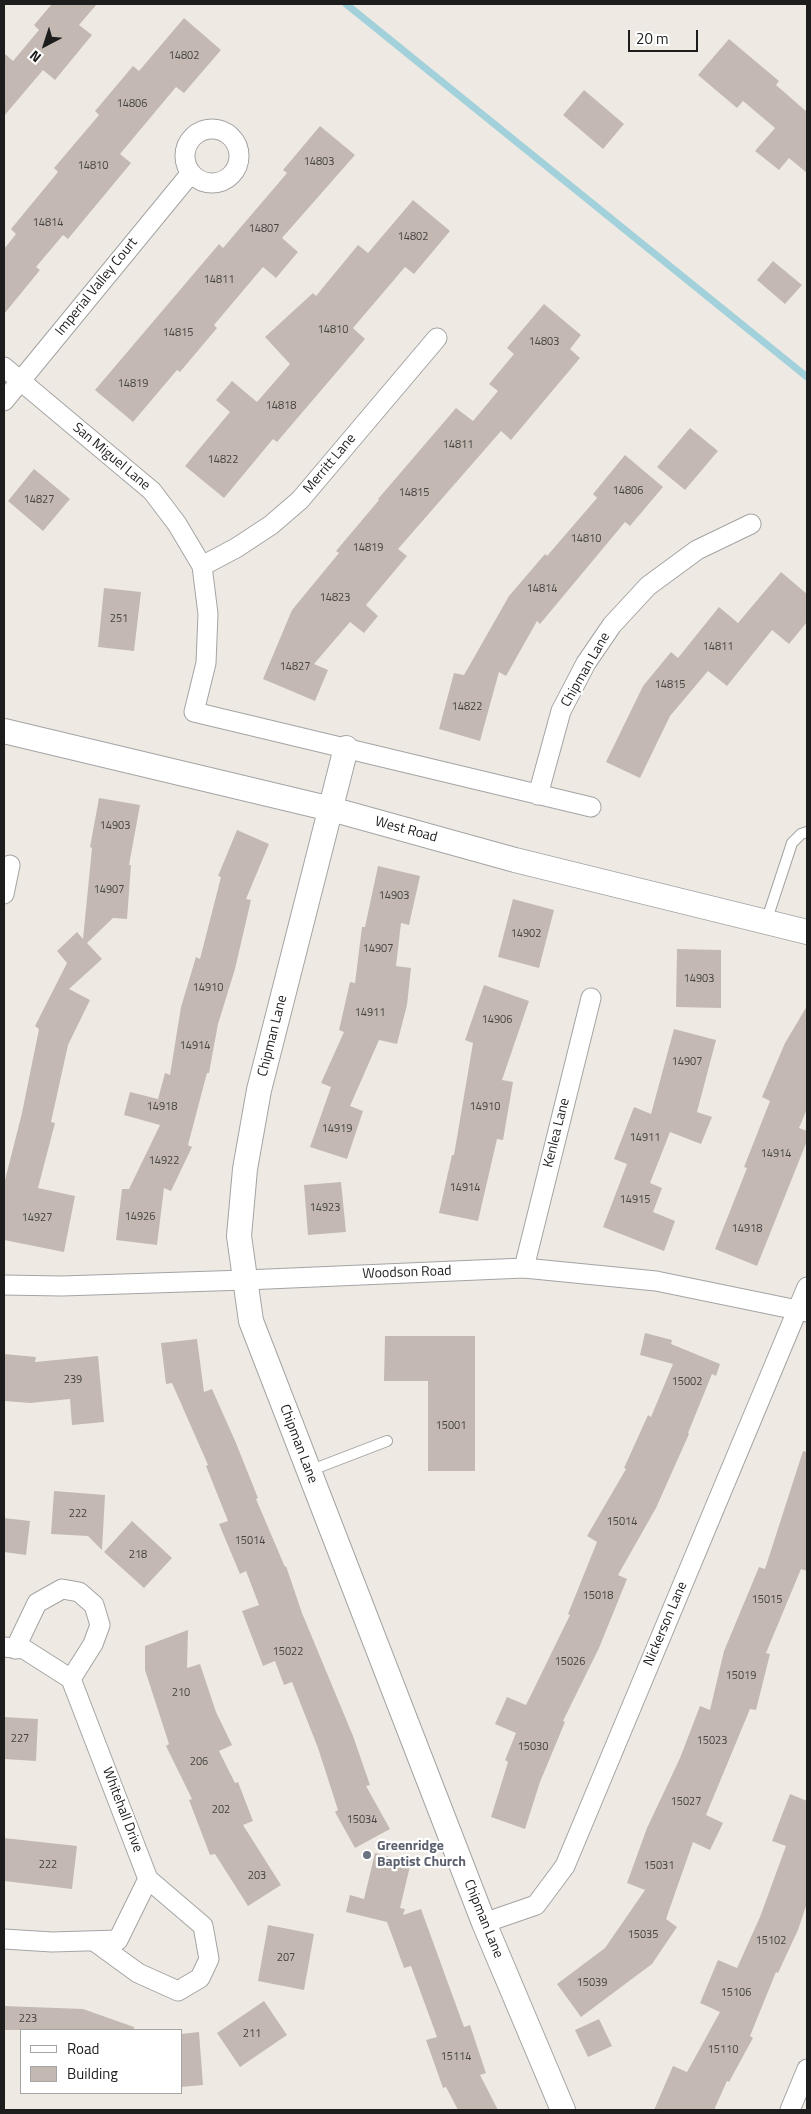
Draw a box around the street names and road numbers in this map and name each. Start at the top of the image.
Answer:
street label: Imperial Valley Court [52,235,142,339]
street label: San Miguel Lane [69,420,153,494]
street label: Merritt Lane [300,431,360,497]
street label: Chipman Lane [558,630,614,710]
street label: West Road [373,814,439,846]
street label: Chipman Lane [255,994,291,1078]
street label: Kenlea Lane [540,1096,574,1170]
street label: Woodson Road [362,1263,452,1283]
street label: Chipman Lane [275,1402,321,1486]
street label: Nickerson Lane [641,1579,691,1669]
street label: Whitehall Drive [98,1765,146,1855]
street label: Chipman Lane [460,1877,506,1961]

